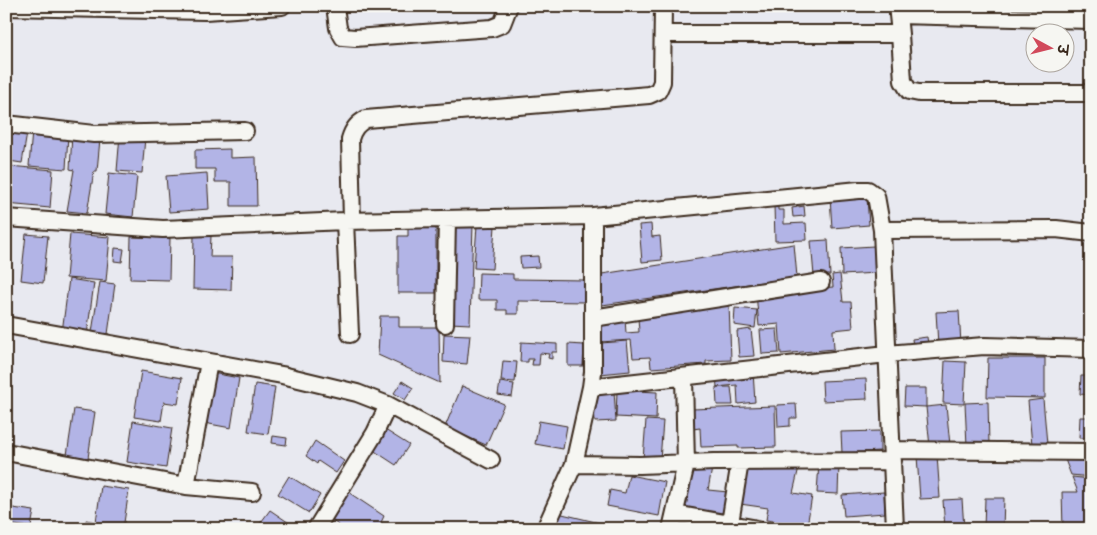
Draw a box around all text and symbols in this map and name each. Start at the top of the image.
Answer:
north arrow [1024,22,1074,72]
text: उ [1053,42,1072,57]

